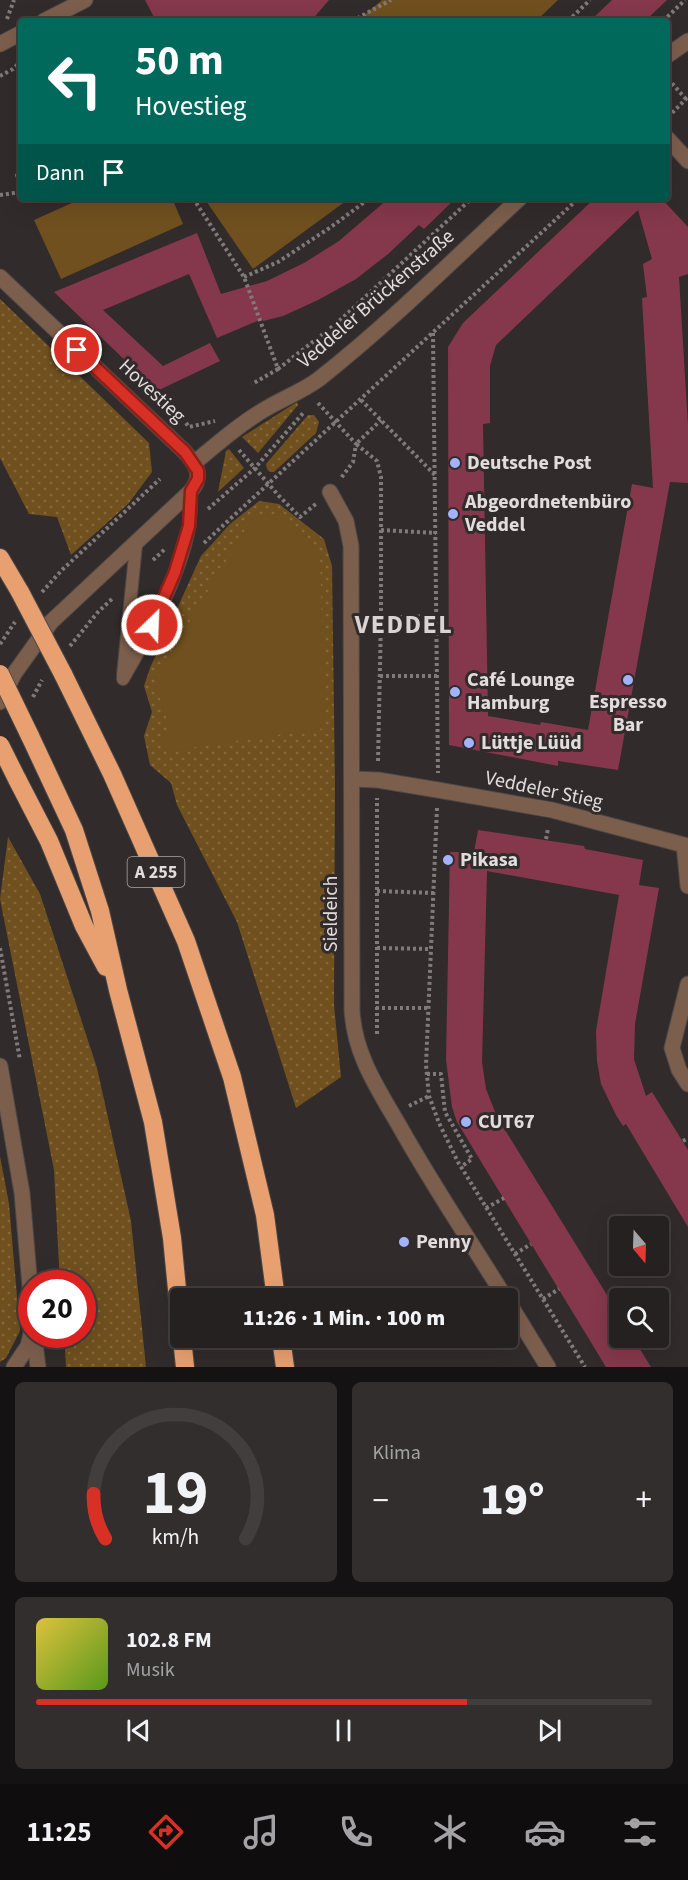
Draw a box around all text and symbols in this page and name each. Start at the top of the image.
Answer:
text: 50 m [135,31,224,91]
icon: left [36,42,114,120]
text: Hovestieg [135,87,246,126]
icon: arrive [97,156,130,189]
text: Dann [36,157,85,189]
street label: Veddeler Brückenstraße [291,223,461,375]
pin [51,324,102,375]
icon: arrive [60,333,93,366]
street label: Hovestieg [112,353,192,429]
place label: Deutsche Post [467,449,592,477]
marker: Deutsche Post [448,456,462,470]
place label: Abgeordnetenbüro Veddel [464,488,631,539]
marker: Abgeordnetenbüro Veddel [446,507,460,521]
position arrow [120,593,184,657]
district label: VEDDEL [354,606,453,643]
place label: Café Lounge Hamburg [467,666,575,717]
marker: Espresso Bar [621,673,635,687]
marker: Café Lounge Hamburg [448,685,462,699]
place label: Espresso Bar [589,688,667,739]
place label: Lüttje Lüüd [481,729,582,757]
marker: Lüttje Lüüd [462,736,476,750]
street label: Veddeler Stieg [483,764,605,816]
place label: Pikasa [460,846,518,874]
marker: Pikasa [441,853,455,867]
road number: A 255 [128,857,184,887]
street label: Sieldeich [317,876,345,952]
place label: CUT67 [478,1108,535,1136]
marker: CUT67 [459,1115,473,1129]
north arrow [609,1216,669,1276]
map controls [609,1216,669,1348]
place label: Penny [416,1228,472,1256]
marker: Penny [397,1235,411,1249]
speed limit sign: 20 [18,1270,96,1348]
button: search [609,1288,669,1348]
text: 11:26 · 1 Min. · 100 m [243,1302,445,1334]
text: Klima [373,1439,421,1467]
text: 19 [143,1449,209,1538]
text: 19° [480,1468,545,1532]
text: − [373,1477,389,1524]
text: + [636,1477,652,1524]
text: km/h [152,1522,200,1553]
text: 102.8 FM [126,1624,212,1656]
text: Musik [126,1656,175,1684]
icon: previous [122,1714,155,1747]
icon: pause [327,1714,360,1747]
icon: next [533,1714,566,1747]
icon: directions [145,1811,187,1853]
icon: music [240,1811,282,1853]
icon: phone [335,1811,377,1853]
icon: climate [429,1811,471,1853]
icon: car [524,1811,566,1853]
icon: filters [619,1811,661,1853]
text: 11:25 [26,1813,92,1852]

